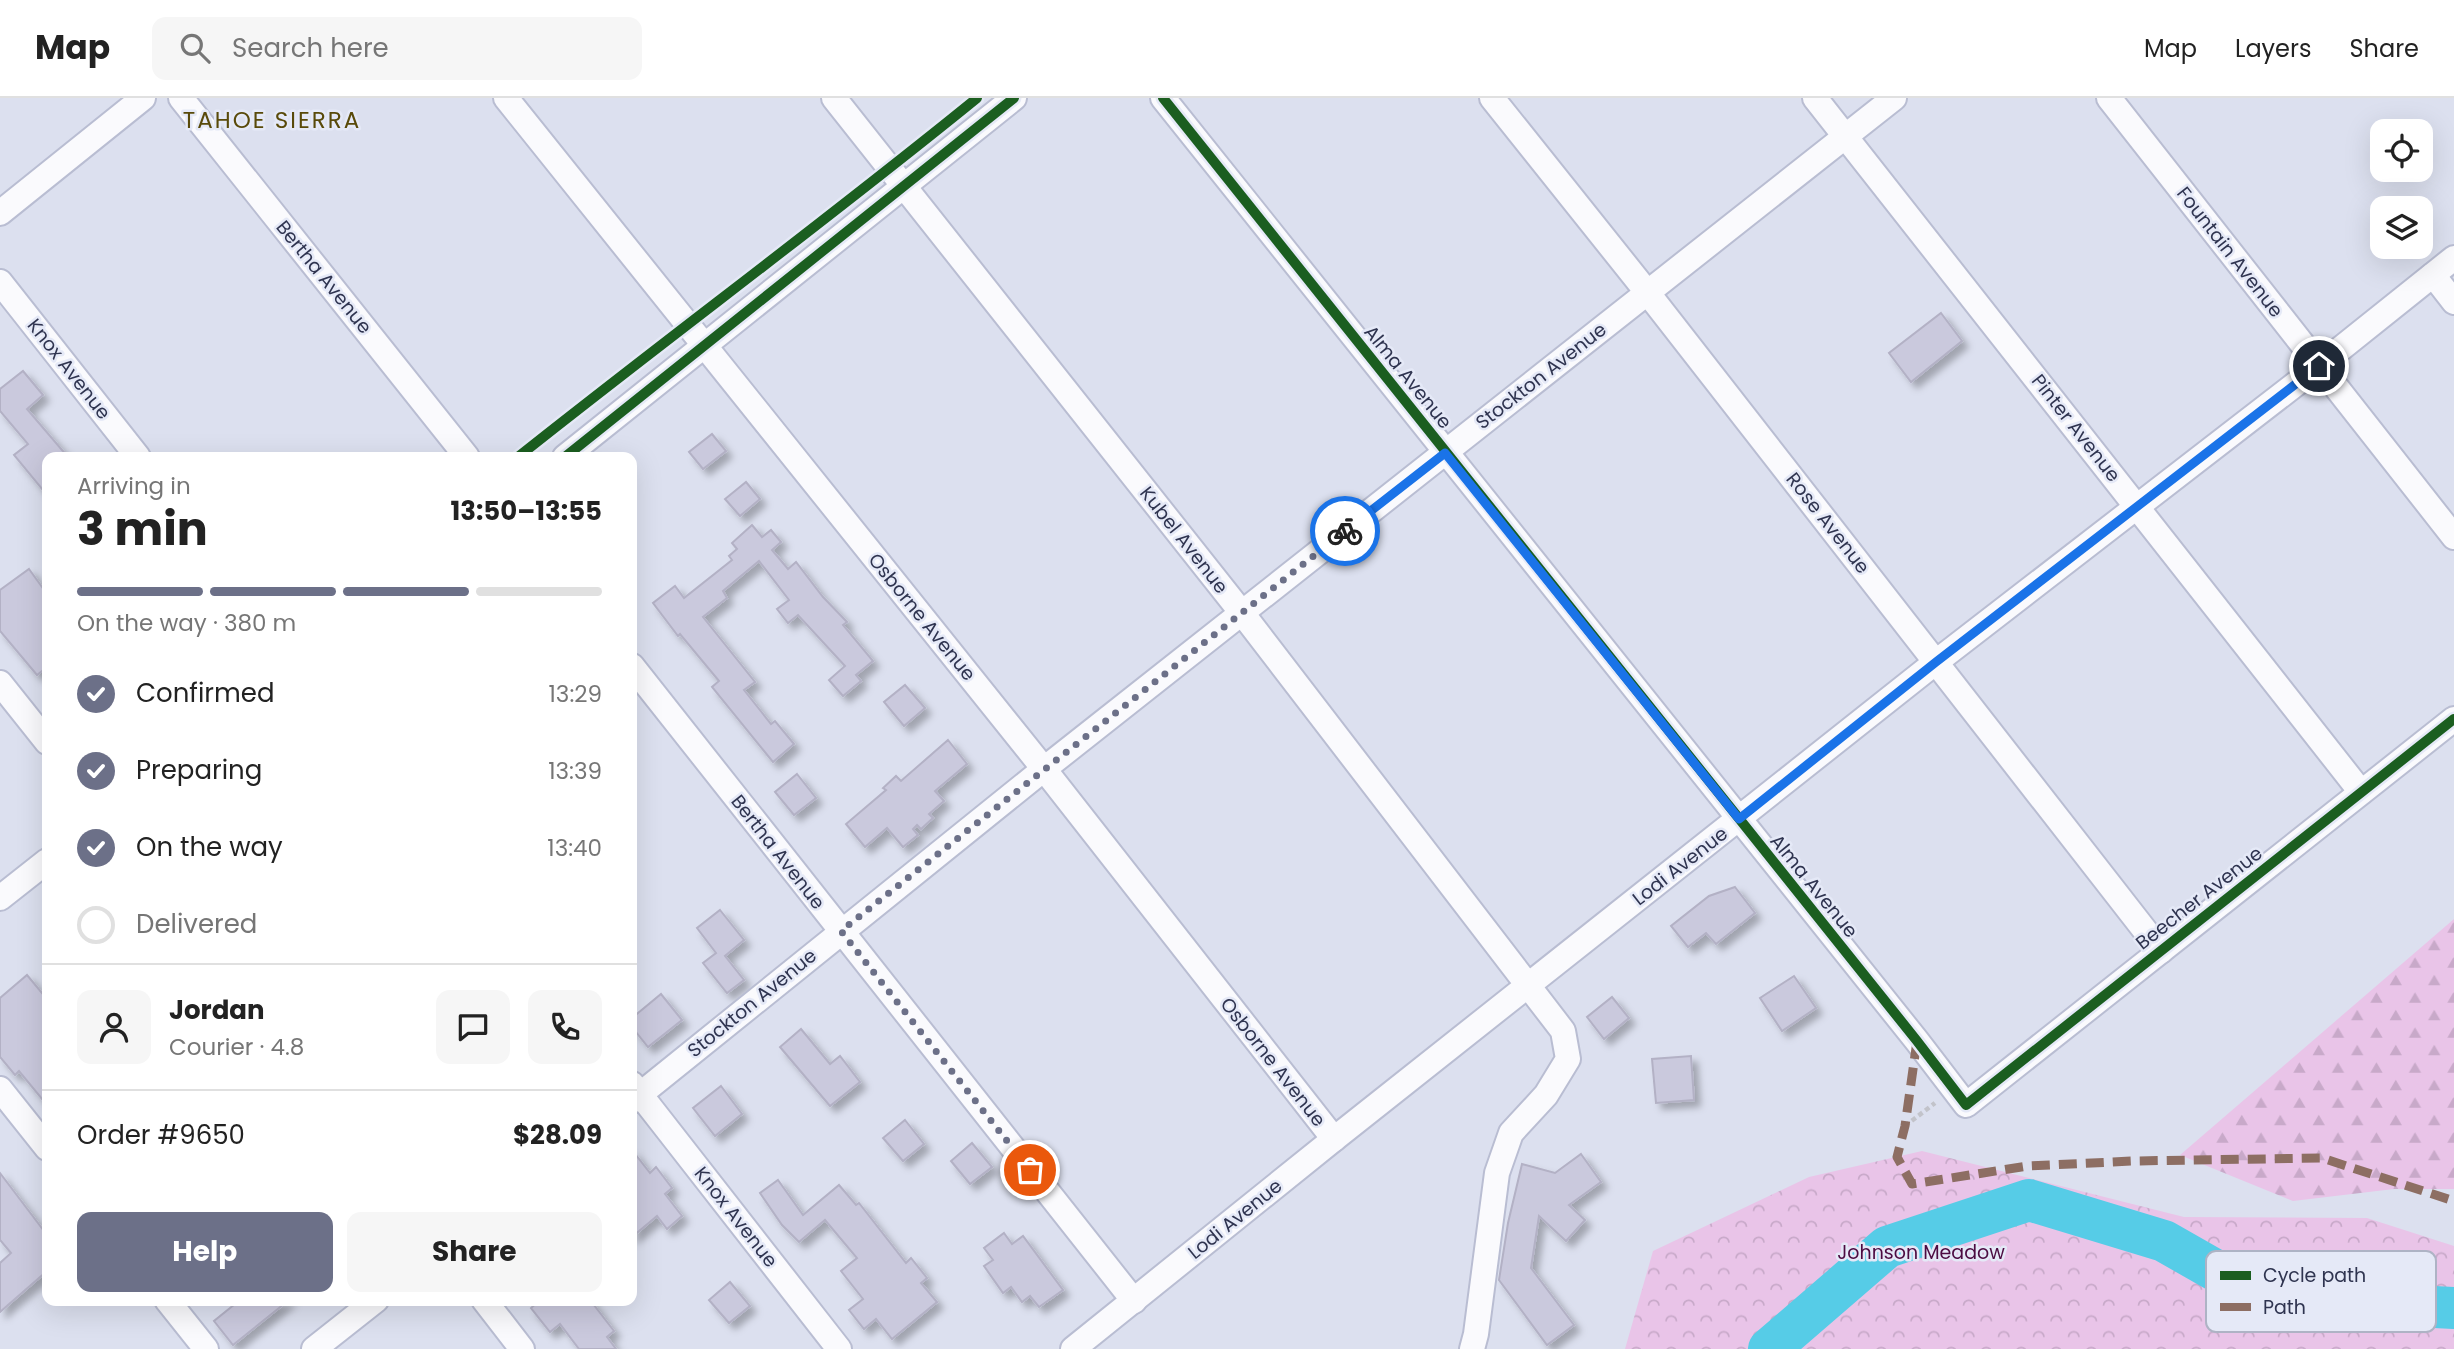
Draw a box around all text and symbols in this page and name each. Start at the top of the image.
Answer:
search box [152,17,642,80]
text: Map [35,24,110,71]
icon: search [176,29,214,67]
text: Search here [232,30,389,66]
text: Map [2144,32,2197,65]
text: Layers [2235,32,2311,65]
text: Share [2349,32,2419,65]
district label: TAHOE SIERRA [183,104,361,136]
map controls [2370,119,2433,259]
button: locate [2370,119,2433,182]
street label: Fountain Avenue [2170,181,2290,323]
button: layers [2370,196,2433,259]
street label: Bertha Avenue [270,215,378,339]
street label: Knox Avenue [21,313,117,425]
street label: Stockton Avenue [1470,316,1612,436]
street label: Alma Avenue [1358,319,1458,435]
pin [2289,336,2349,396]
icon: home [2300,347,2338,385]
street label: Pinter Avenue [2025,368,2127,488]
street label: Rose Avenue [1780,467,1876,579]
text: Arriving in [77,470,191,502]
street label: Kubel Avenue [1134,481,1234,599]
text: 13:50–13:55 [450,493,602,529]
courier [1310,496,1380,566]
text: 3 min [77,497,208,561]
icon: bike [1326,512,1364,550]
street label: Osborne Avenue [862,547,982,687]
text: On the way · 380 m [77,607,296,639]
icon: check [77,675,115,713]
text: Confirmed [136,675,274,711]
text: 13:29 [548,678,602,710]
icon: check [77,752,115,790]
text: Preparing [136,752,262,788]
text: 13:39 [548,755,602,787]
street label: Bertha Avenue [725,789,831,915]
street label: Lodi Avenue [1627,820,1733,912]
street label: Alma Avenue [1764,828,1864,944]
icon: check [77,829,115,867]
text: On the way [136,829,283,865]
text: 13:40 [547,832,602,864]
street label: Beecher Avenue [2130,840,2268,956]
text: Delivered [136,906,257,942]
street label: Stockton Avenue [682,942,822,1064]
button: person [77,990,151,1064]
button: chat [436,990,510,1064]
button: phone [528,990,602,1064]
text: Jordan [169,992,265,1028]
street label: Osborne Avenue [1214,992,1332,1132]
text: Courier · 4.8 [169,1031,304,1063]
text: Order #9650 [77,1117,245,1153]
text: $28.09 [513,1117,602,1153]
pin [1000,1140,1060,1200]
icon: bag [1011,1151,1049,1189]
street label: Knox Avenue [688,1161,784,1273]
street label: Lodi Avenue [1182,1173,1288,1265]
button: Help [77,1212,333,1292]
button: Share [347,1212,602,1292]
park label: Johnson Meadow [1837,1239,2005,1266]
legend [2206,1251,2436,1332]
text: Cycle path [2263,1262,2366,1289]
text: Path [2263,1294,2306,1321]

